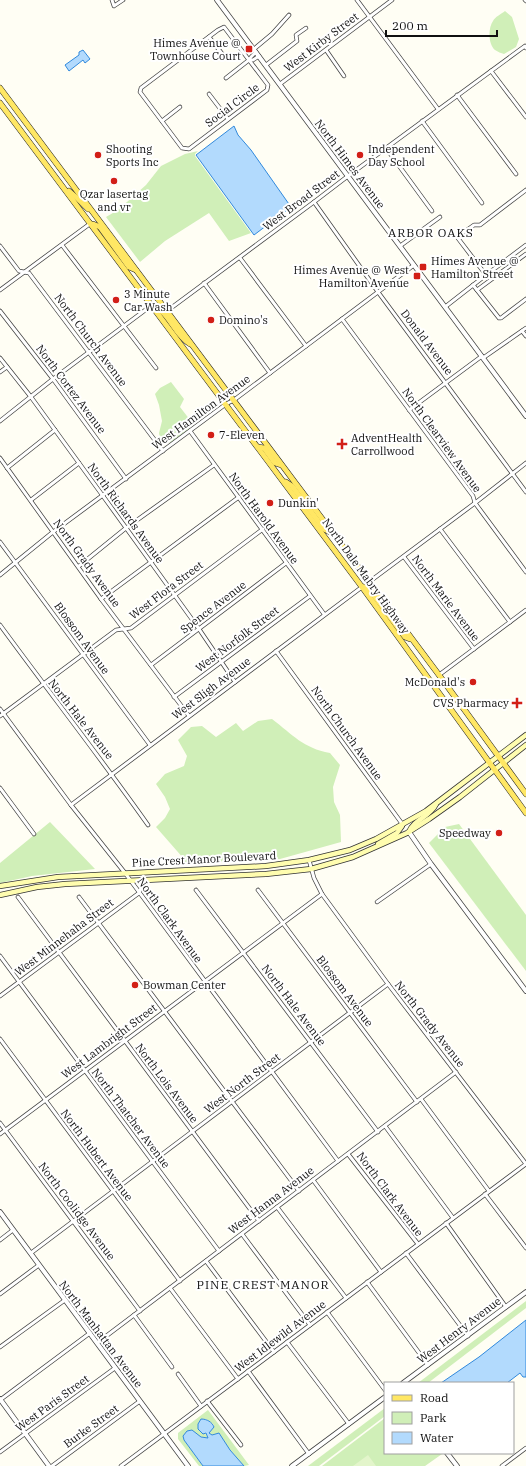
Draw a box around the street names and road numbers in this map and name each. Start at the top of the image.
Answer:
street label: West Kirby Street [281,9,361,75]
street label: Social Circle [202,80,262,130]
street label: North Himes Avenue [312,117,388,211]
street label: West Broad Street [260,167,342,233]
street label: North Church Avenue [52,291,130,389]
street label: Donald Avenue [398,307,456,378]
street label: North Cortez Avenue [33,342,109,436]
street label: West Hamilton Avenue [149,372,253,452]
street label: North Clearview Avenue [399,385,485,495]
street label: North Richards Avenue [85,460,167,566]
street label: North Harold Avenue [226,469,302,567]
street label: North Grady Avenue [50,516,124,610]
street label: North Dale Mabry Highway [319,516,413,637]
street label: North Marie Avenue [409,552,483,644]
street label: West Flora Street [126,558,206,622]
street label: Spence Avenue [177,578,249,636]
street label: Blossom Avenue [51,599,113,677]
street label: West Norfolk Street [193,603,281,675]
street label: West Sligh Avenue [169,654,253,722]
street label: North Hale Avenue [45,676,117,762]
street label: North Church Avenue [308,683,386,783]
street label: Pine Crest Manor Boulevard [132,848,277,870]
street label: North Clark Avenue [134,875,206,965]
street label: West Minnehaha Street [12,895,116,979]
street label: Blossom Avenue [314,953,376,1029]
street label: North Hale Avenue [259,962,329,1048]
street label: North Grady Avenue [392,978,468,1070]
street label: West Lambright Street [59,1000,160,1081]
street label: North Lois Avenue [133,1041,201,1126]
street label: West North Street [201,1050,283,1116]
street label: North Thatcher Avenue [89,1065,173,1171]
street label: North Hubert Avenue [58,1106,136,1204]
street label: North Clark Avenue [354,1149,426,1239]
street label: North Coolidge Avenue [36,1159,118,1263]
street label: West Hanna Avenue [225,1163,317,1237]
street label: North Manhattan Avenue [56,1278,146,1390]
street label: West Henry Avenue [414,1294,504,1366]
street label: West Idlewild Avenue [232,1297,328,1375]
street label: West Paris Street [12,1372,92,1434]
street label: Burke Street [61,1401,121,1451]

